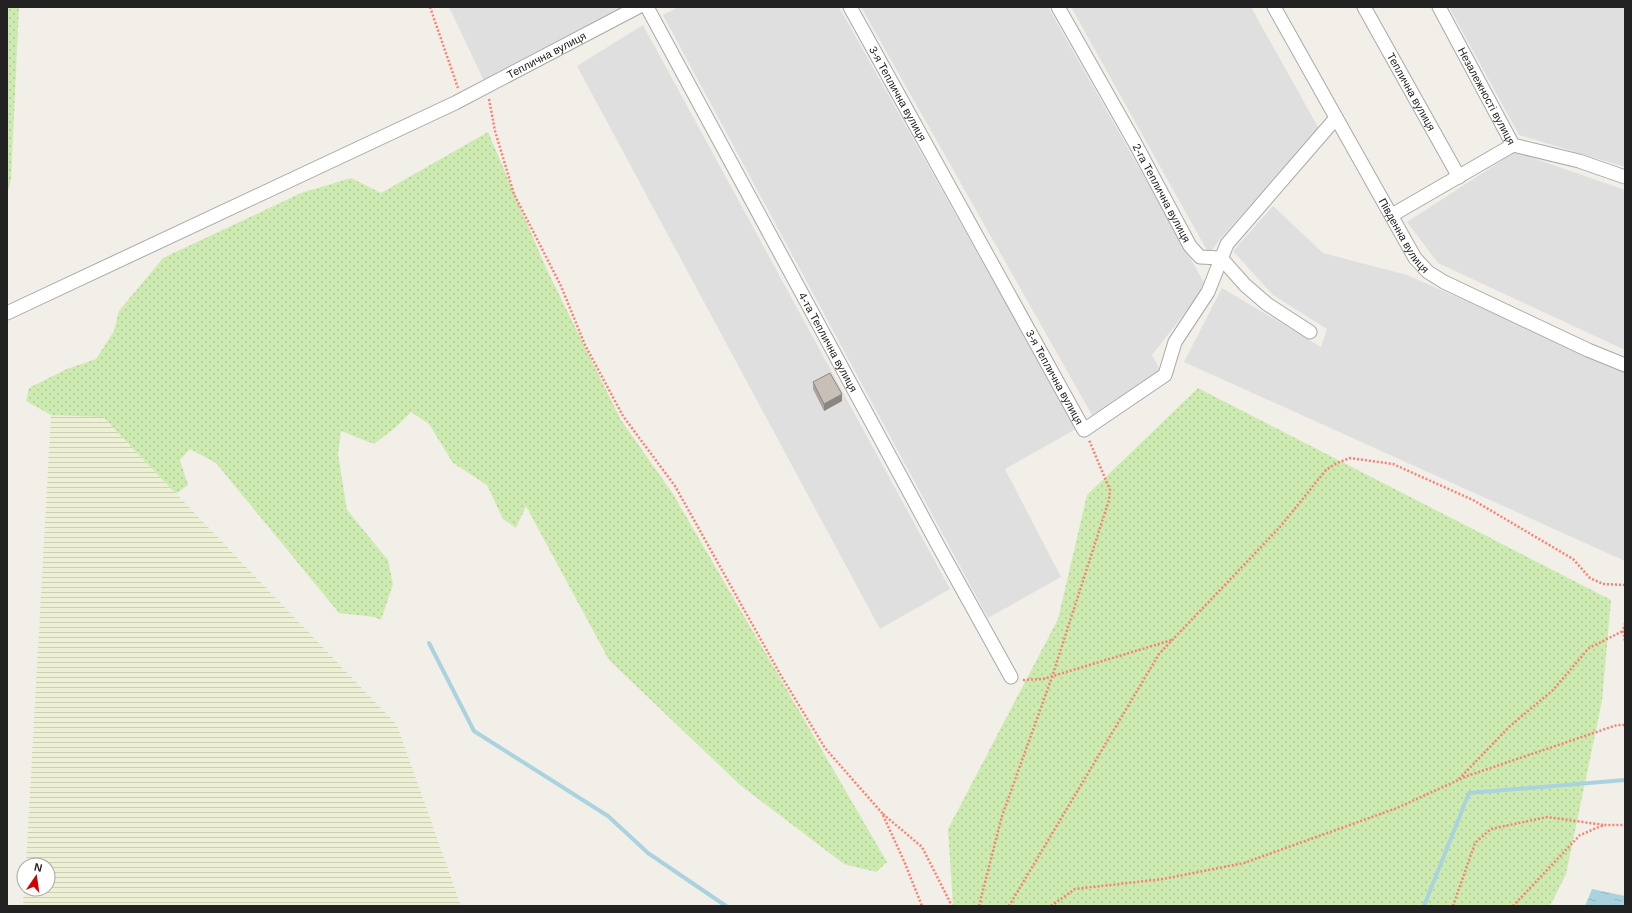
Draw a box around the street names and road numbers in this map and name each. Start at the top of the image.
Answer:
street label: Теплична вулиця [505,29,588,81]
street label: 3-я Теплична вулиця [867,44,929,143]
street label: Незалежності вулиця [1456,45,1518,147]
street label: Теплична вулиця [1385,51,1438,133]
street label: 2-га Теплична вулиця [1130,142,1193,245]
street label: Південна вулиця [1377,196,1432,275]
street label: 4-та Теплична вулиця [796,290,860,394]
street label: 3-я Теплична вулиця [1024,328,1086,427]

